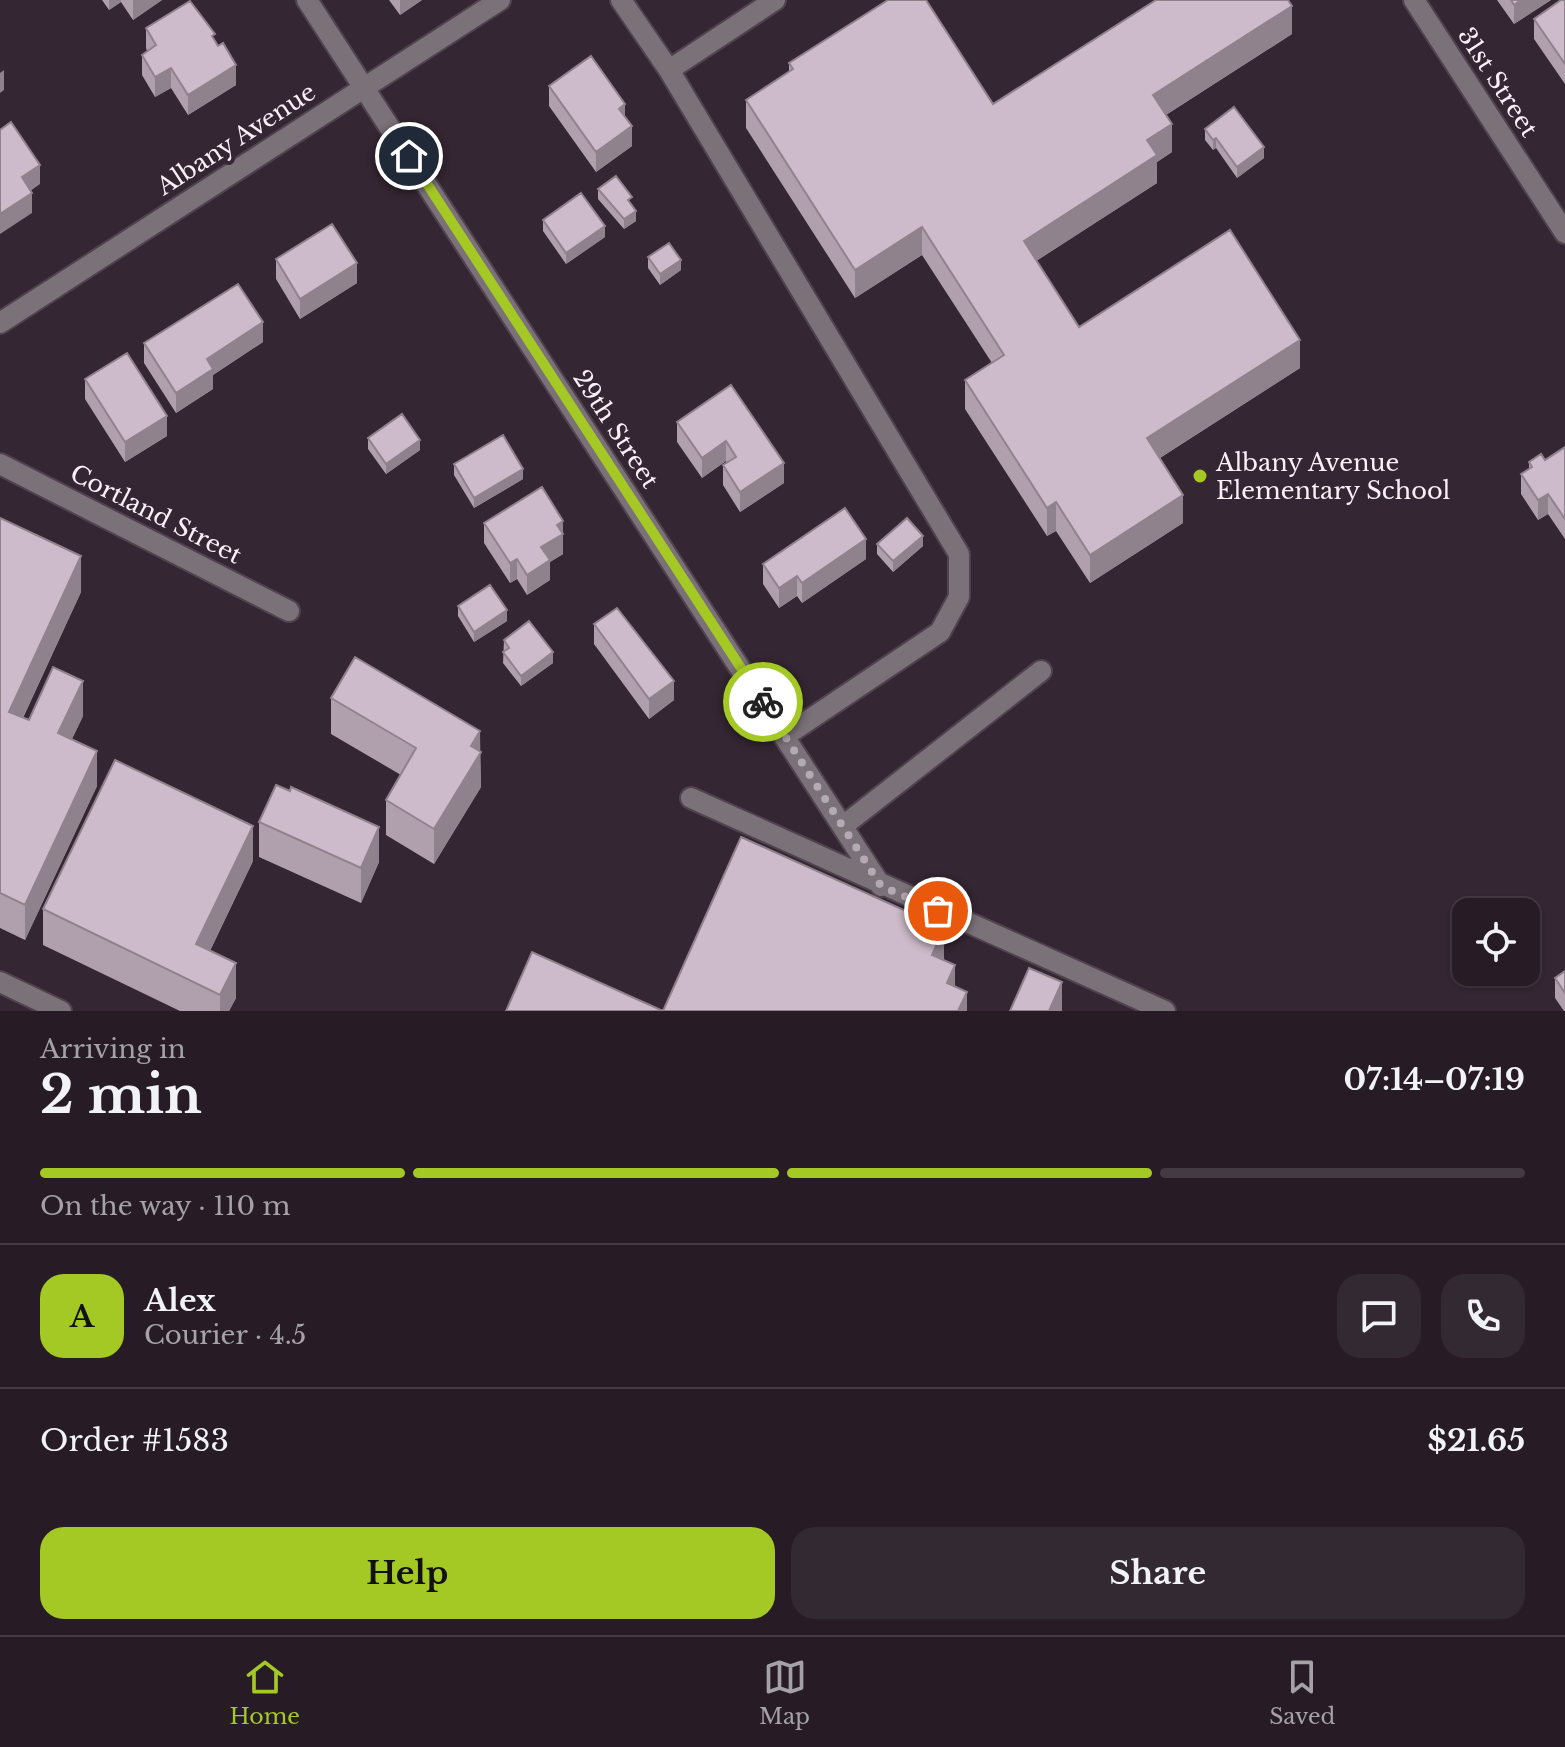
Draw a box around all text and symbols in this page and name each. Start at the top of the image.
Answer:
street label: 31st Street [1452,22,1544,142]
street label: Albany Avenue [150,77,321,202]
pin [375,122,443,190]
icon: home [387,134,431,178]
street label: 29th Street [567,365,665,493]
place label: Albany Avenue Elementary School [1215,448,1451,505]
street label: Cortland Street [65,458,247,570]
marker: Albany Avenue Elementary School [1191,467,1209,485]
courier [723,662,803,742]
icon: bike [741,680,785,724]
pin [904,877,972,945]
icon: bag [916,889,960,933]
map controls [1452,898,1540,986]
button: locate [1452,898,1540,986]
text: Arriving in [40,1033,186,1065]
text: 07:14–07:19 [1344,1061,1525,1098]
text: 2 min [40,1063,202,1127]
text: On the way · 110 m [40,1190,290,1222]
button: chat [1337,1274,1421,1358]
button: phone [1441,1274,1525,1358]
text: Alex [144,1282,216,1319]
text: A [70,1298,94,1335]
text: Courier · 4.5 [144,1319,306,1351]
text: Order #1583 [40,1422,229,1459]
text: $21.65 [1428,1422,1525,1459]
button: Help [40,1527,775,1619]
button: Share [791,1527,1525,1619]
tab: Home [230,1655,300,1730]
tab: Map [759,1655,810,1730]
tab: Saved [1269,1655,1335,1730]

